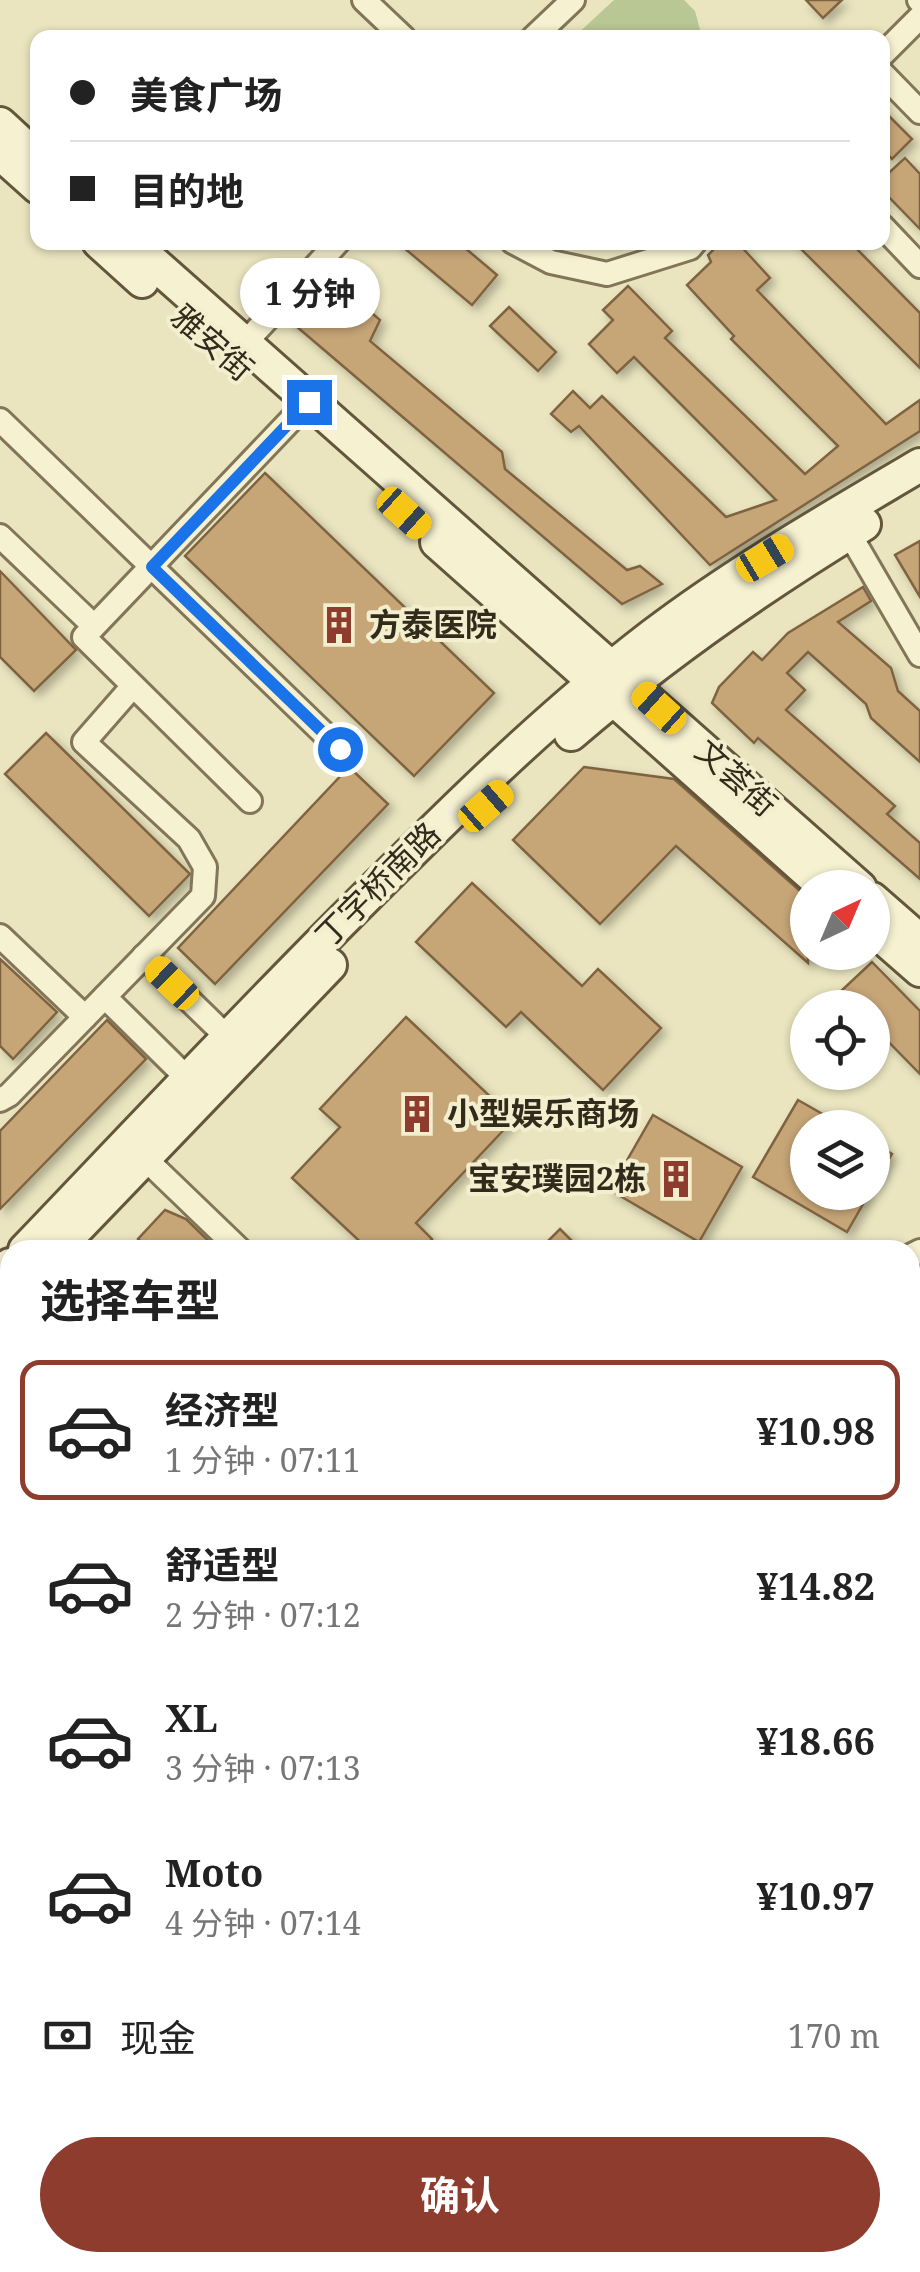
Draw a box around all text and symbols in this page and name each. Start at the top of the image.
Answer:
text: 美食广场 [130,68,282,120]
text: 目的地 [130,164,244,216]
callout: 1 分钟 [239,257,379,327]
text: 1 分钟 [265,271,355,314]
street label: 雅安街 [163,294,263,390]
route end [287,380,332,425]
car [372,482,436,544]
car [732,530,798,586]
place label: 方泰医院 [369,602,497,645]
building icon: 方泰医院 [318,604,360,646]
car [627,677,691,739]
route start [318,727,363,772]
street label: 文荟街 [687,729,787,825]
car [454,775,518,837]
street label: 丁字桥南路 [305,812,449,956]
north arrow [790,870,890,970]
map controls [790,870,890,1210]
car [140,951,204,1015]
button: locate [790,990,890,1090]
place label: 小型娱乐商场 [447,1091,639,1134]
building icon: 小型娱乐商场 [396,1093,438,1135]
button: layers [790,1110,890,1210]
place label: 宝安璞园2栋 [468,1156,646,1199]
building icon: 宝安璞园2栋 [655,1158,697,1200]
text: 选择车型 [40,1269,220,1330]
text: 经济型 [165,1383,279,1435]
icon: car [45,1385,135,1475]
text: ¥10.98 [756,1404,875,1456]
text: 1 分钟 · 07:11 [165,1438,361,1481]
text: 舒适型 [165,1538,279,1590]
icon: car [45,1540,135,1630]
text: ¥14.82 [756,1559,875,1611]
text: 2 分钟 · 07:12 [165,1593,361,1636]
text: XL [165,1691,218,1743]
icon: car [45,1695,135,1785]
text: ¥18.66 [756,1714,875,1766]
text: 3 分钟 · 07:13 [165,1746,361,1789]
text: Moto [165,1846,263,1898]
icon: car [45,1850,135,1940]
text: ¥10.97 [756,1869,875,1921]
text: 4 分钟 · 07:14 [165,1901,361,1944]
icon: cash [40,2008,95,2063]
text: 现金 [120,2011,196,2063]
text: 170 m [788,2014,880,2057]
button: 确认 [40,2137,880,2252]

